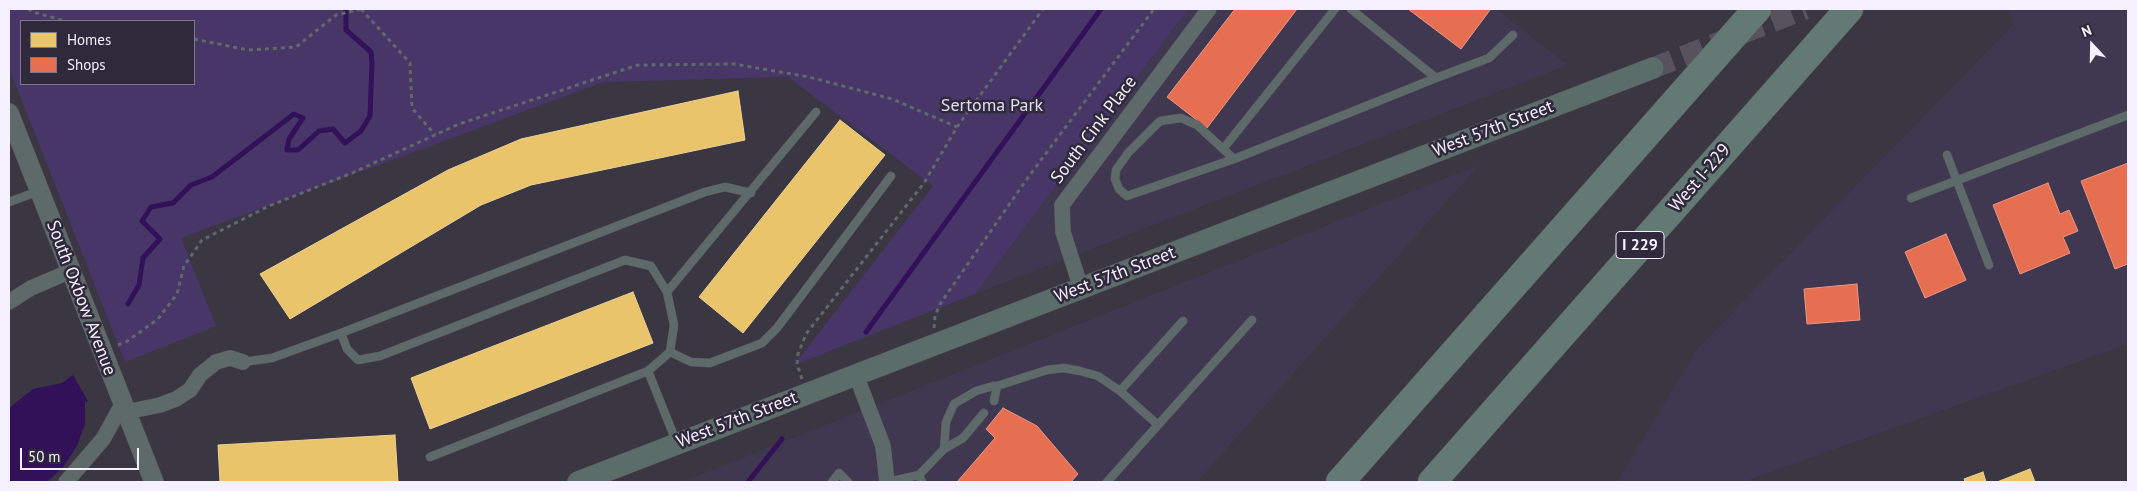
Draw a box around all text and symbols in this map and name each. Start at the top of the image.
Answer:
legend [20,20,195,85]
north arrow [2067,20,2117,70]
text: N [2079,21,2094,41]
text: Homes [67,30,111,49]
text: Shops [67,55,106,74]
street label: South Cink Place [1047,72,1141,188]
park label: Sertoma Park [941,95,1043,117]
street label: West 57th Street [1430,96,1556,162]
street label: West I-229 [1665,140,1735,216]
street label: South Oxbow Avenue [42,218,120,378]
road number: I 229 [1616,232,1664,258]
street label: West 57th Street [1052,242,1178,308]
street label: West 57th Street [674,387,800,453]
scale bar [22,438,141,470]
text: 50 m [28,447,61,466]

